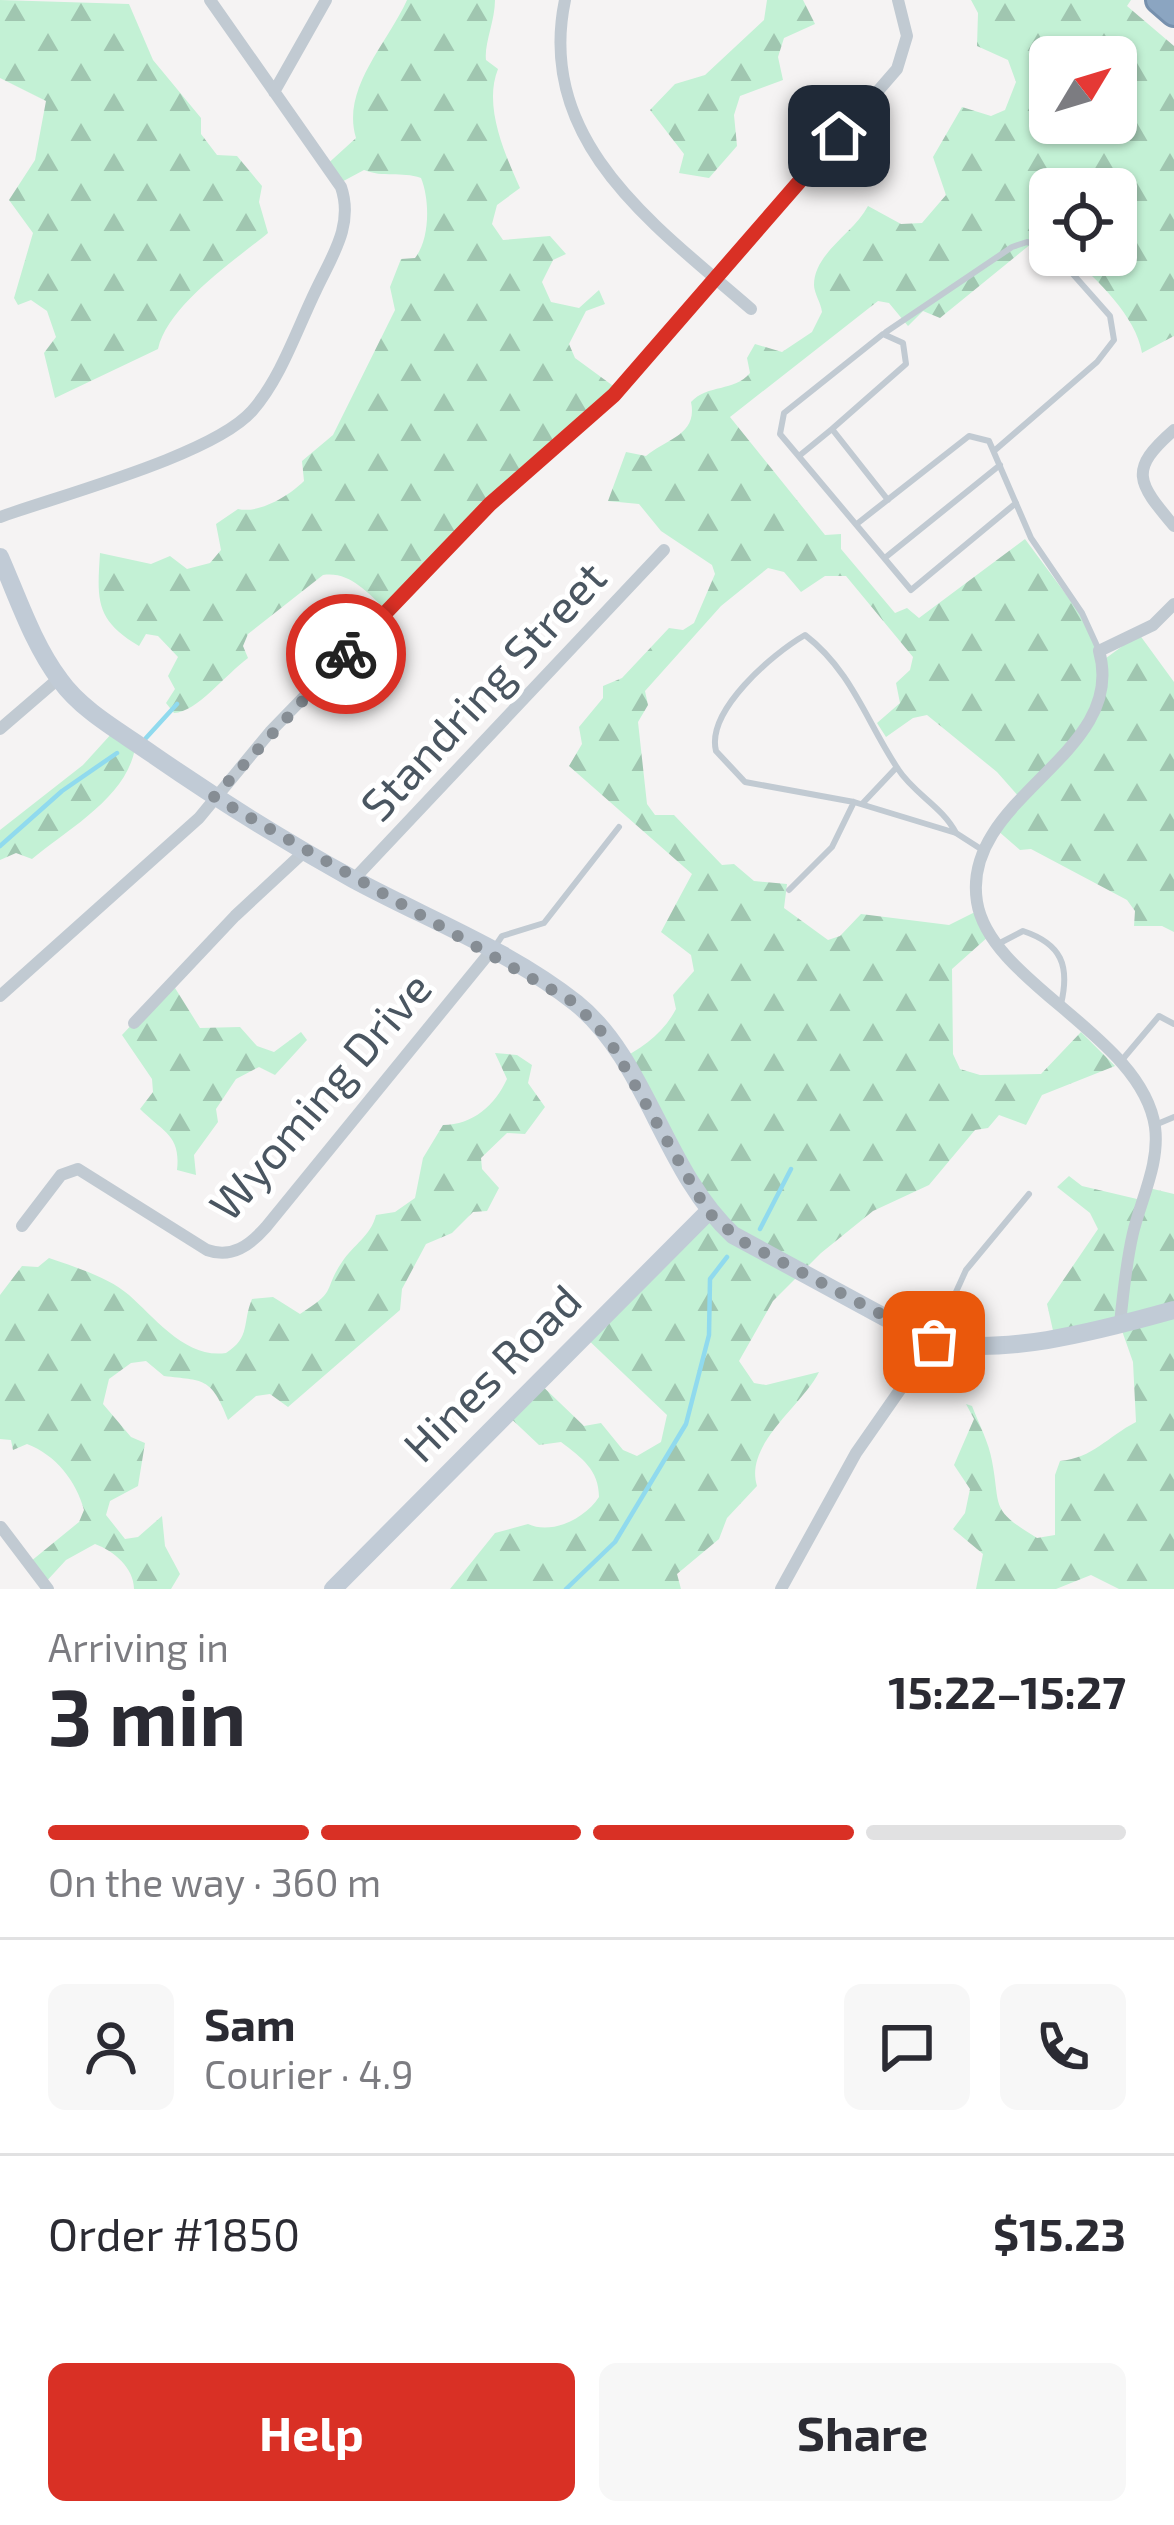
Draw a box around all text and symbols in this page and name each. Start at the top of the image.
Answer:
north arrow [1029,36,1137,144]
map controls [1029,36,1137,276]
pin [788,85,890,187]
icon: home [806,103,872,169]
button: locate [1029,168,1137,276]
street label: Standring Street [348,549,616,831]
courier [286,594,406,714]
icon: bike [313,621,379,687]
street label: Wyoming Drive [197,960,441,1230]
street label: Hines Road [391,1272,591,1472]
pin [883,1291,985,1393]
icon: bag [901,1309,967,1375]
text: Arriving in [48,1623,229,1670]
text: 15:22–15:27 [888,1664,1126,1718]
text: 3 min [48,1668,246,1762]
text: On the way · 360 m [48,1858,381,1905]
button: person [48,1984,174,2110]
button: chat [844,1984,970,2110]
button: phone [1000,1984,1126,2110]
text: Sam [204,1996,296,2050]
text: Courier · 4.9 [204,2050,414,2097]
text: Order #1850 [48,2206,300,2260]
text: $15.23 [993,2206,1126,2260]
button: Help [48,2363,575,2501]
button: Share [599,2363,1126,2501]

